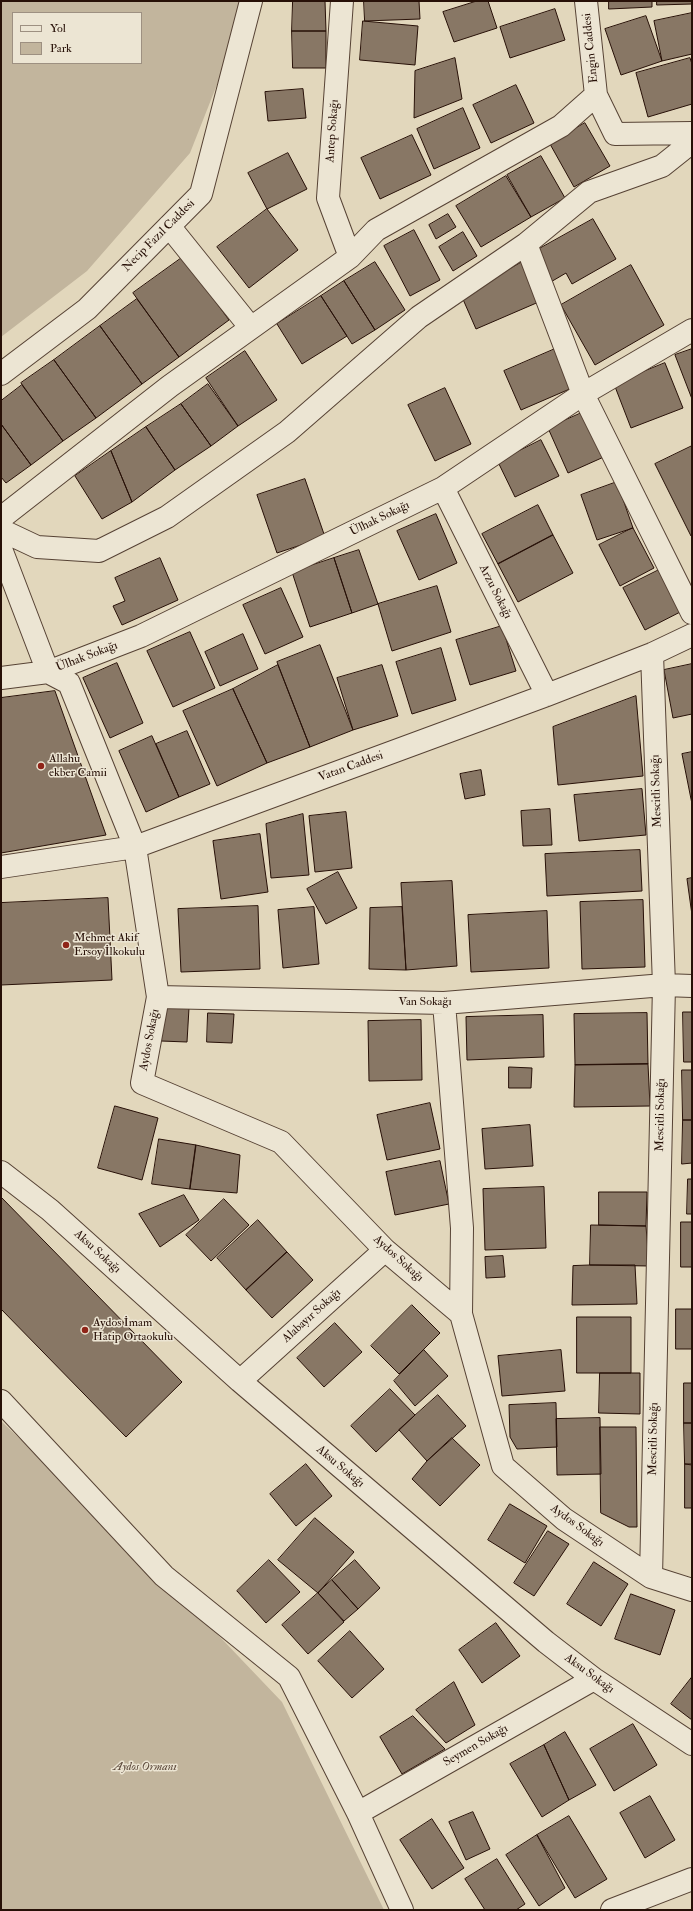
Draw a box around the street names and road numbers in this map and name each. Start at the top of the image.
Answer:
street label: Engin Caddesi [580,12,602,84]
street label: Antep Sokağı [324,99,342,163]
street label: Necip Fazıl Caddesi [120,197,198,275]
street label: Ülhak Sokağı [348,498,412,540]
street label: Arzu Sokağı [475,563,515,621]
street label: Ülhak Sokağı [54,639,120,675]
street label: Vatan Caddesi [317,749,385,785]
street label: Mescitli Sokağı [649,754,665,828]
street label: Van Sokağı [398,995,452,1009]
street label: Aydos Sokağı [137,1008,163,1072]
street label: Mescitli Sokağı [653,1078,669,1152]
street label: Aksu Sokağı [71,1227,123,1277]
street label: Aydos Sokağı [370,1233,426,1285]
street label: Alabayır Sokağı [280,1286,344,1346]
street label: Mescitli Sokağı [646,1402,662,1476]
street label: Aksu Sokağı [313,1443,367,1491]
street label: Aydos Sokağı [547,1502,607,1550]
street label: Aksu Sokağı [561,1651,617,1697]
street label: Seymen Sokağı [441,1722,511,1770]

